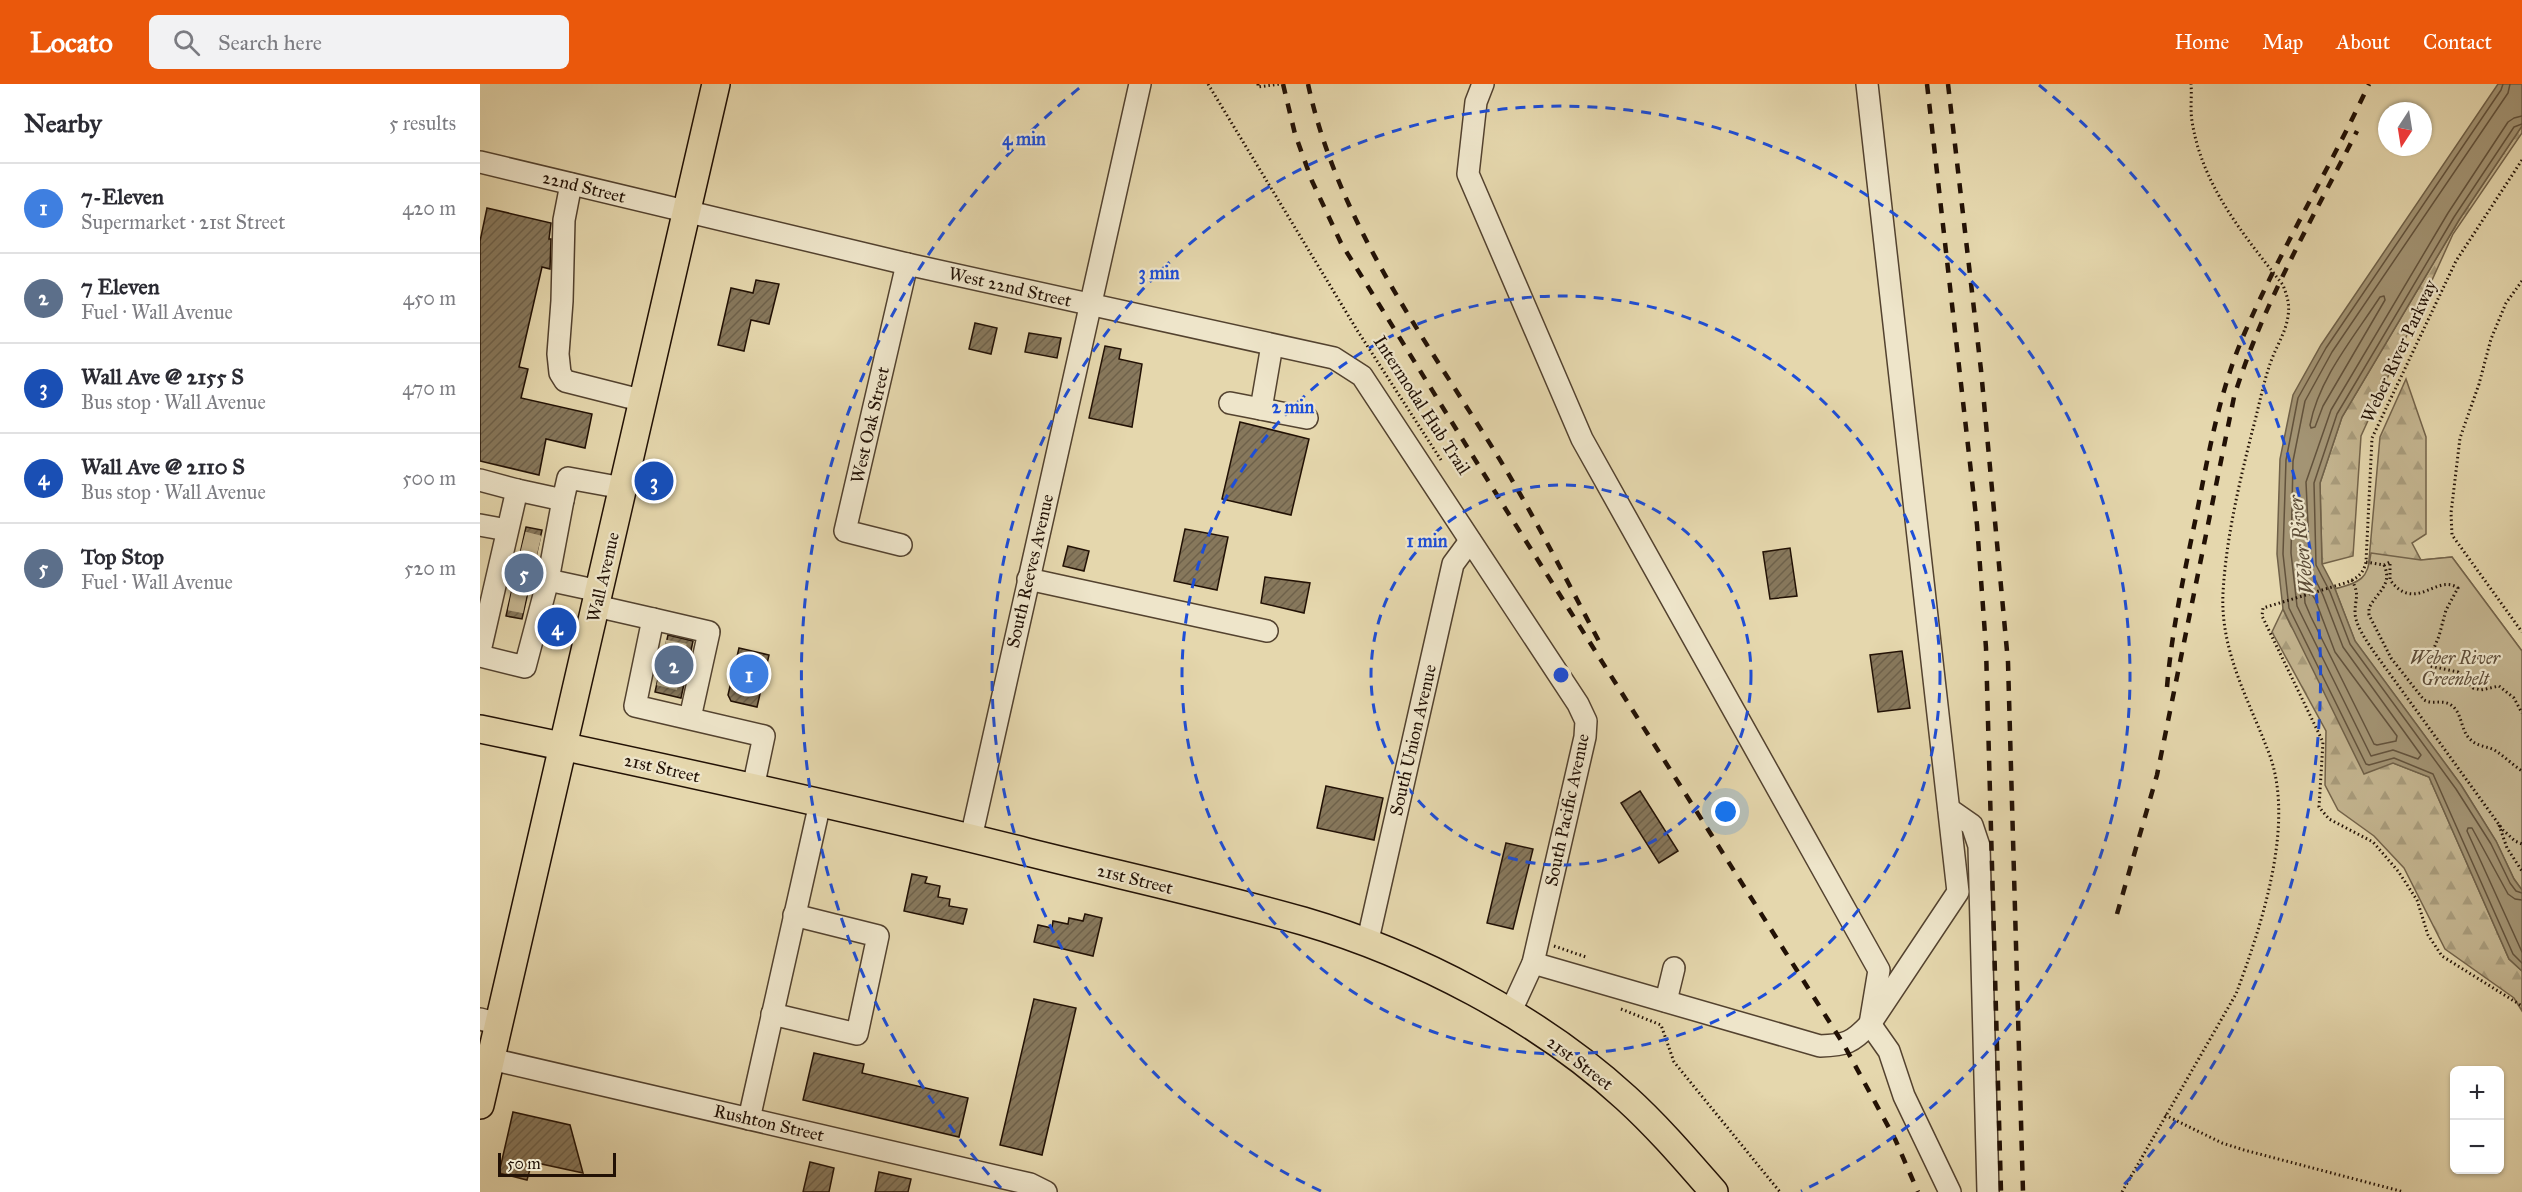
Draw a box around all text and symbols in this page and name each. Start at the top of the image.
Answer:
search box [149,15,569,69]
text: Locato [30,25,113,60]
icon: search [170,26,203,59]
text: Search here [218,29,322,56]
text: Home [2174,29,2229,55]
text: Map [2262,29,2303,55]
text: About [2336,29,2390,55]
text: Contact [2423,29,2492,55]
north arrow [2378,102,2432,156]
text: Nearby [24,107,102,139]
text: 5 results [389,111,456,135]
text: 4 min [1002,128,1046,151]
street label: 22nd Street [540,166,629,208]
text: 7-Eleven [81,183,164,210]
text: 1 [40,196,47,220]
text: 420 m [402,196,456,220]
text: Supermarket · 21st Street [81,210,285,234]
street label: West 22nd Street [946,262,1074,312]
text: 3 min [1139,262,1180,285]
text: 7 Eleven [81,273,160,300]
street label: Weber River Parkway [2356,276,2442,426]
text: 2 [39,286,48,310]
text: 450 m [403,286,456,310]
text: Fuel · Wall Avenue [81,300,233,324]
street label: Intermodal Hub Trail [1369,331,1475,479]
text: Wall Ave @ 2155 S [81,363,244,390]
street label: West Oak Street [846,364,894,485]
text: 3 [40,376,48,400]
text: 470 m [402,376,456,400]
text: Bus stop · Wall Avenue [81,390,266,414]
text: 2 min [1272,396,1315,418]
text: Wall Ave @ 2110 S [81,453,245,480]
pin: 3 [634,458,674,504]
text: 4 [38,466,49,490]
text: 500 m [402,466,456,490]
text: Bus stop · Wall Avenue [81,480,266,504]
street label: South Reeves Avenue [1002,492,1058,650]
water label: Weber River [2283,492,2319,596]
street label: Wall Avenue [582,530,624,624]
text: 1 min [1407,530,1448,552]
text: Top Stop [81,543,164,570]
pin: 5 [504,550,543,596]
text: 5 [39,556,48,580]
text: 520 m [404,556,456,580]
text: Fuel · Wall Avenue [81,570,233,594]
pin: 4 [538,604,577,650]
pin: 2 [654,642,694,688]
park label: Weber River Greenbelt [2410,647,2502,690]
pin: 1 [730,652,768,696]
street label: South Union Avenue [1385,662,1441,818]
centre of rings [1551,665,1571,685]
street label: South Pacific Avenue [1540,732,1594,888]
street label: 21st Street [622,749,703,788]
your location [1711,797,1740,826]
street label: 21st Street [1095,859,1176,899]
street label: 21st Street [1542,1031,1618,1095]
map controls [2450,1066,2504,1174]
button: + [2450,1066,2504,1120]
street label: Rushton Street [712,1100,827,1147]
button: − [2450,1120,2504,1174]
scale bar [498,1150,616,1178]
text: 50 m [507,1154,541,1173]

